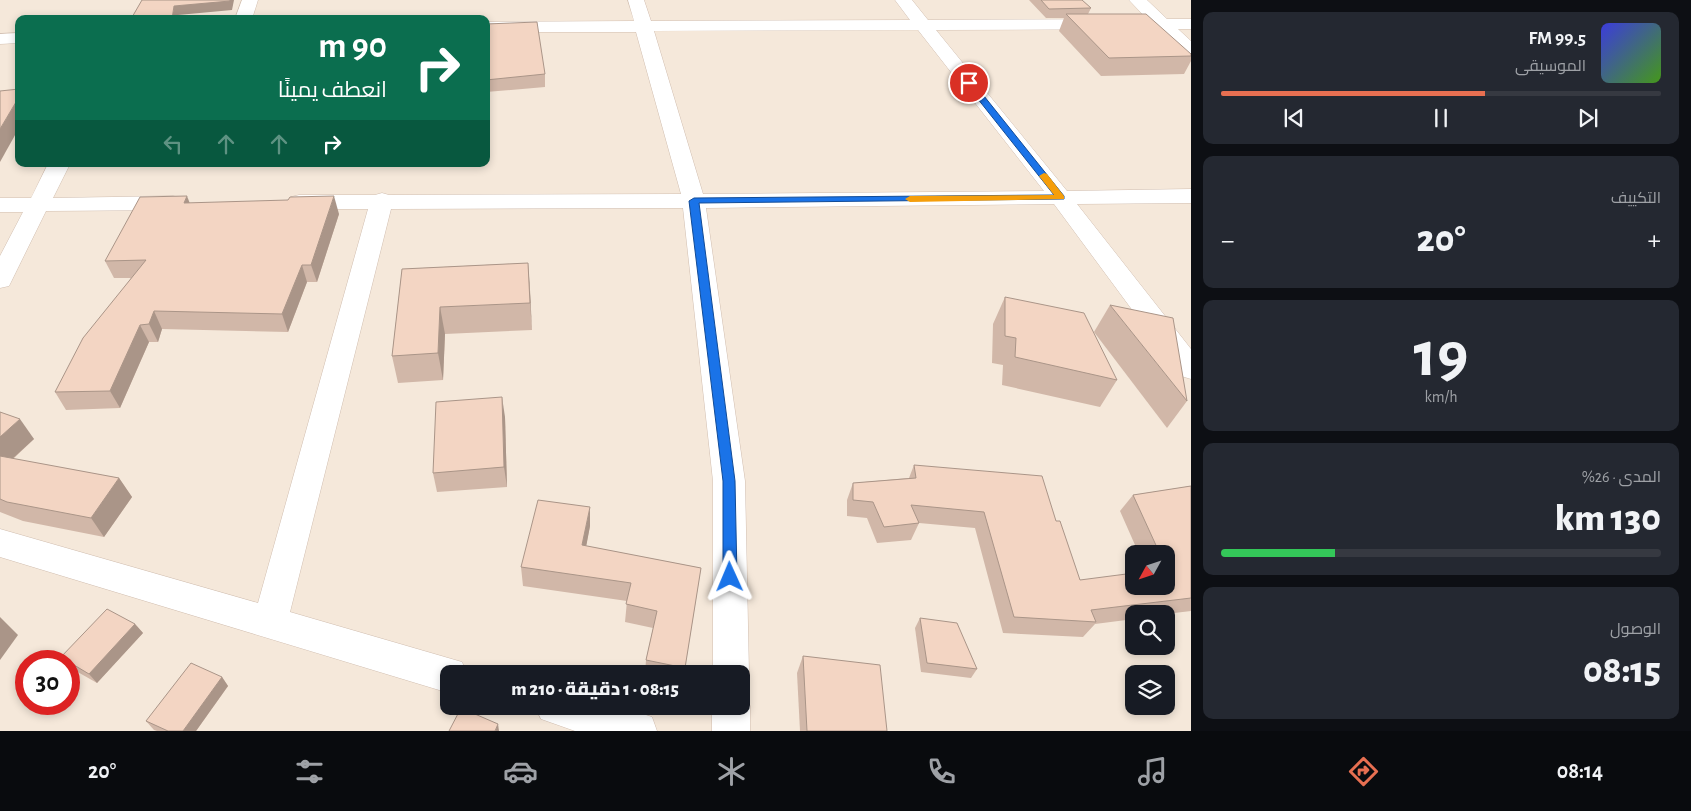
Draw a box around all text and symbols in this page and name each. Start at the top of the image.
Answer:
text: 90 m [318,29,387,64]
text: 99.5 FM [1529,29,1586,48]
icon: right [405,35,470,100]
text: الموسيقى [1515,58,1586,74]
pin [948,62,990,104]
icon: arrive [955,69,983,97]
text: انعطف يمينًا [278,79,387,101]
icon: previous [1280,104,1308,132]
icon: pause [1427,104,1455,132]
icon: next [1574,104,1602,132]
icon: left [159,130,187,158]
icon: ahead [212,130,240,158]
icon: ahead [265,130,293,158]
icon: right [318,130,346,158]
text: التكييف [1611,190,1661,206]
text: 20° [1417,221,1465,259]
text: − [1221,227,1234,255]
text: + [1648,227,1661,255]
text: 19 [1414,323,1468,388]
text: km/h [1425,389,1458,405]
text: المدى · 26% [1582,469,1661,485]
text: 130 km [1555,500,1661,538]
north arrow [1125,545,1175,595]
map controls [1125,545,1175,715]
position arrow [703,550,755,602]
button: search [1125,605,1175,655]
text: الوصول [1610,621,1661,637]
speed limit sign: 30 [15,650,80,715]
text: 08:15 [1583,652,1661,690]
button: layers [1125,665,1175,715]
text: 08:15 · 1 دقيقة · 210 m [511,680,679,699]
icon: filters [292,754,327,789]
icon: car [503,754,538,789]
icon: climate [714,754,749,789]
icon: phone [924,754,959,789]
icon: music [1135,754,1170,789]
icon: directions [1346,754,1381,789]
text: 20° [88,760,116,782]
text: 08:14 [1557,760,1603,782]

